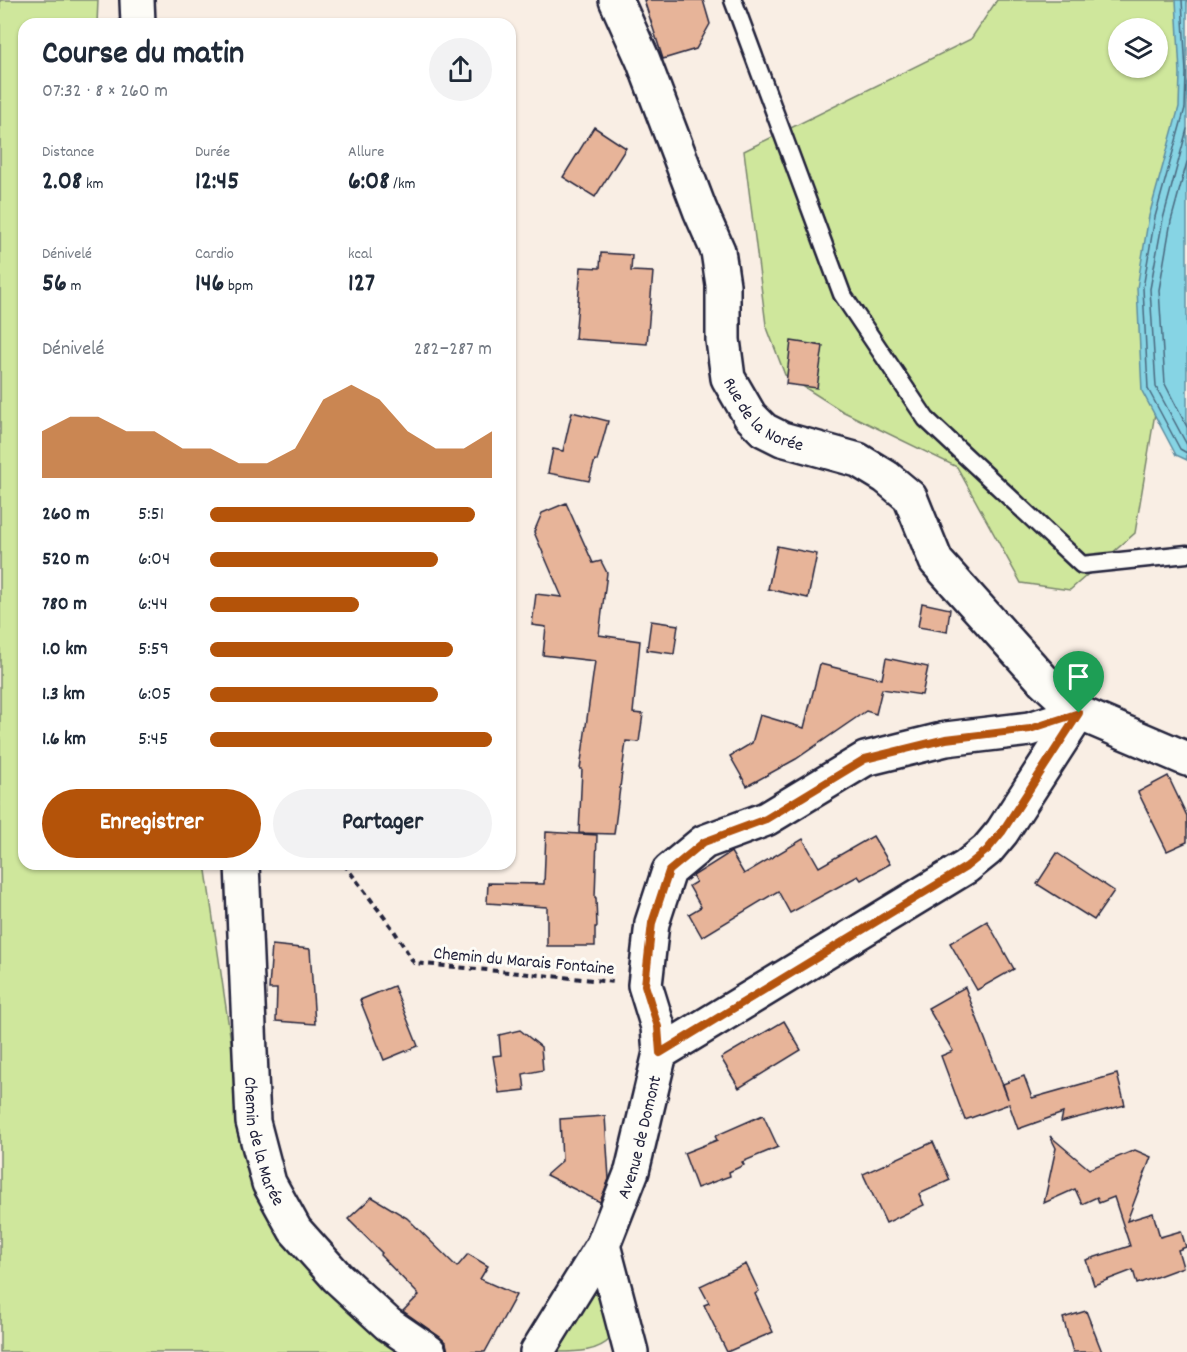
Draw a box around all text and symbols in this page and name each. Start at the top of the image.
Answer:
map controls [1108,18,1168,78]
button: layers [1108,18,1168,78]
text: Course du matin [42,32,244,79]
button: share [429,38,492,101]
text: 07:32 · 8 × 260 m [42,78,168,106]
text: Distance [42,141,94,164]
text: Durée [195,141,230,164]
text: Allure [348,141,384,164]
text: 2.08 [42,164,82,201]
text: 12:45 [195,164,239,201]
text: 6:08 [348,164,390,201]
text: km [82,173,104,196]
text: /km [390,173,415,196]
text: Dénivelé [42,243,92,266]
text: Cardio [195,243,234,266]
text: kcal [348,243,372,266]
text: 56 [42,266,67,303]
text: 146 [195,266,224,303]
text: 127 [348,266,375,303]
text: m [67,275,81,298]
text: bpm [224,275,253,298]
text: Dénivelé [42,336,104,364]
text: 282–287 m [414,336,492,364]
street label: Rue de la Norée [715,374,806,459]
text: 260 m [42,501,90,529]
text: 5:51 [138,501,164,529]
text: 520 m [42,546,89,574]
text: 6:04 [138,546,170,574]
text: 780 m [42,591,87,619]
text: 6:44 [138,591,168,619]
text: 1.0 km [42,636,87,664]
text: 5:59 [138,636,169,664]
pin [1053,651,1104,713]
icon: arrive [1062,660,1095,693]
text: 1.3 km [42,681,85,709]
text: 6:05 [138,681,171,709]
text: 1.6 km [42,726,86,754]
text: 5:45 [138,726,168,754]
button: Enregistrer [42,789,261,858]
button: Partager [273,789,492,858]
street label: Chemin du Marais Fontaine [432,942,615,983]
street label: Avenue de Domont [612,1073,669,1203]
street label: Chemin de la Marée [236,1076,289,1211]

